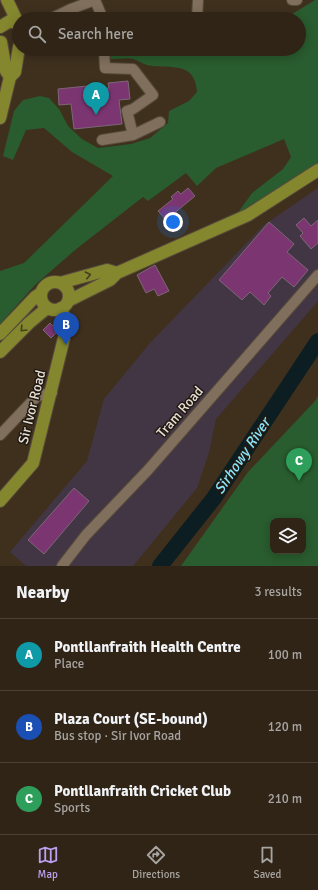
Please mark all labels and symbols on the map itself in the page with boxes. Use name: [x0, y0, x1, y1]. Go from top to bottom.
pin: A: [83, 82, 109, 115]
your location: [163, 212, 183, 232]
one-way arrow: [85, 271, 91, 279]
pin: B: [53, 312, 79, 345]
one-way arrow: [20, 324, 27, 332]
street label: Sir Ivor Road: [15, 368, 49, 446]
street label: Tram Road: [153, 383, 207, 441]
water label: Sirhowy River: [210, 413, 275, 497]
pin: C: [286, 448, 312, 481]

